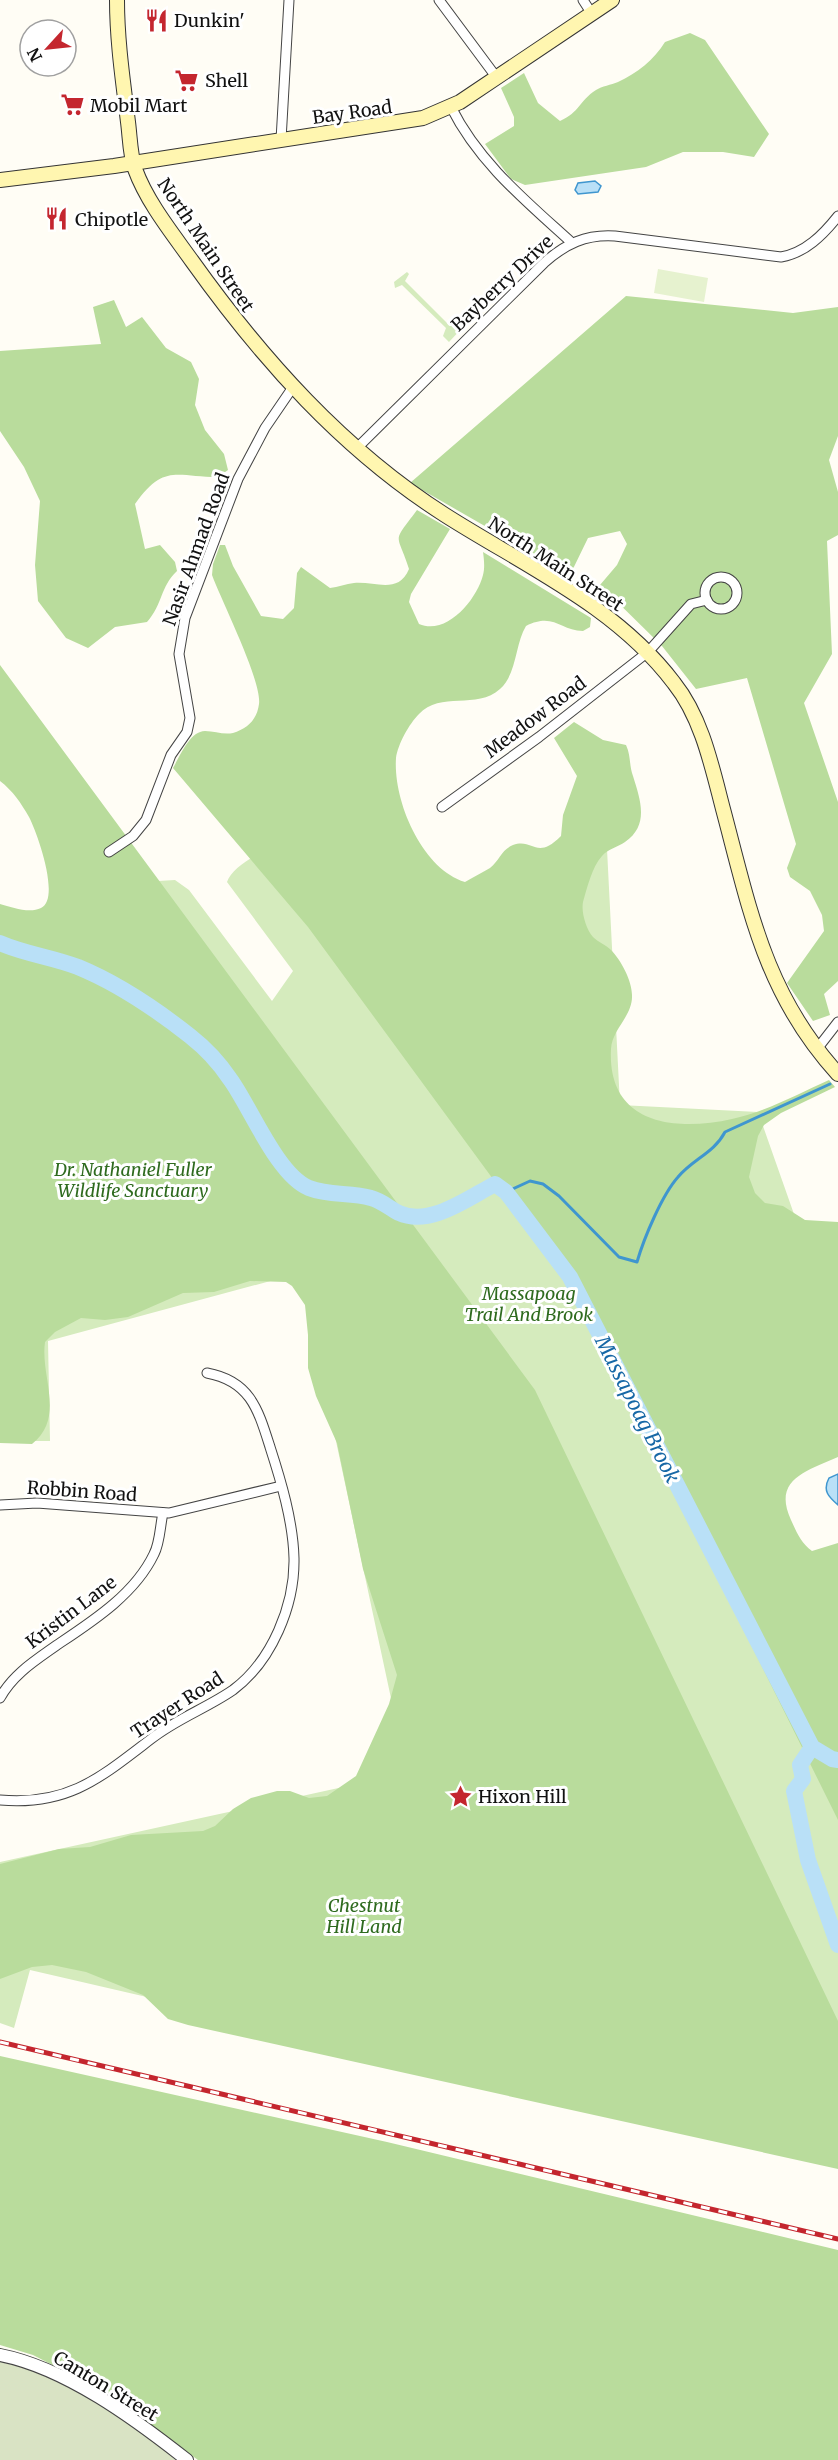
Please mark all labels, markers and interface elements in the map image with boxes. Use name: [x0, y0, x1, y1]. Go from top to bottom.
restaurant icon: Dunkin': [143, 7, 169, 33]
place label: Dunkin': [174, 9, 245, 32]
north arrow: [18, 18, 78, 78]
text: N: [23, 44, 46, 65]
supermarket icon: Shell: [174, 67, 200, 93]
place label: Shell: [205, 69, 248, 92]
supermarket icon: Mobil Mart: [59, 92, 85, 118]
place label: Mobil Mart: [90, 94, 187, 117]
street label: Bay Road: [311, 95, 394, 129]
street label: North Main Street: [153, 174, 259, 316]
restaurant icon: Chipotle: [44, 206, 70, 232]
place label: Chipotle: [75, 208, 148, 231]
street label: Bayberry Drive: [446, 230, 558, 336]
street label: Nasir Ahmad Road: [158, 469, 234, 629]
street label: North Main Street: [484, 512, 628, 616]
street label: Meadow Road: [480, 671, 590, 763]
park label: Dr. Nathaniel Fuller Wildlife Sanctuary: [53, 1158, 213, 1202]
park label: Massapoag Trail And Brook: [465, 1282, 593, 1326]
water label: Massapoag Brook: [590, 1330, 686, 1487]
street label: Robbin Road: [26, 1476, 138, 1506]
street label: Kristin Lane: [21, 1570, 121, 1654]
street label: Trayer Road: [127, 1667, 228, 1743]
place icon: Hixon Hill: [447, 1783, 473, 1809]
place label: Hixon Hill: [478, 1785, 567, 1808]
park label: Chestnut Hill Land: [325, 1894, 402, 1938]
street label: Canton Street: [50, 2346, 162, 2426]

